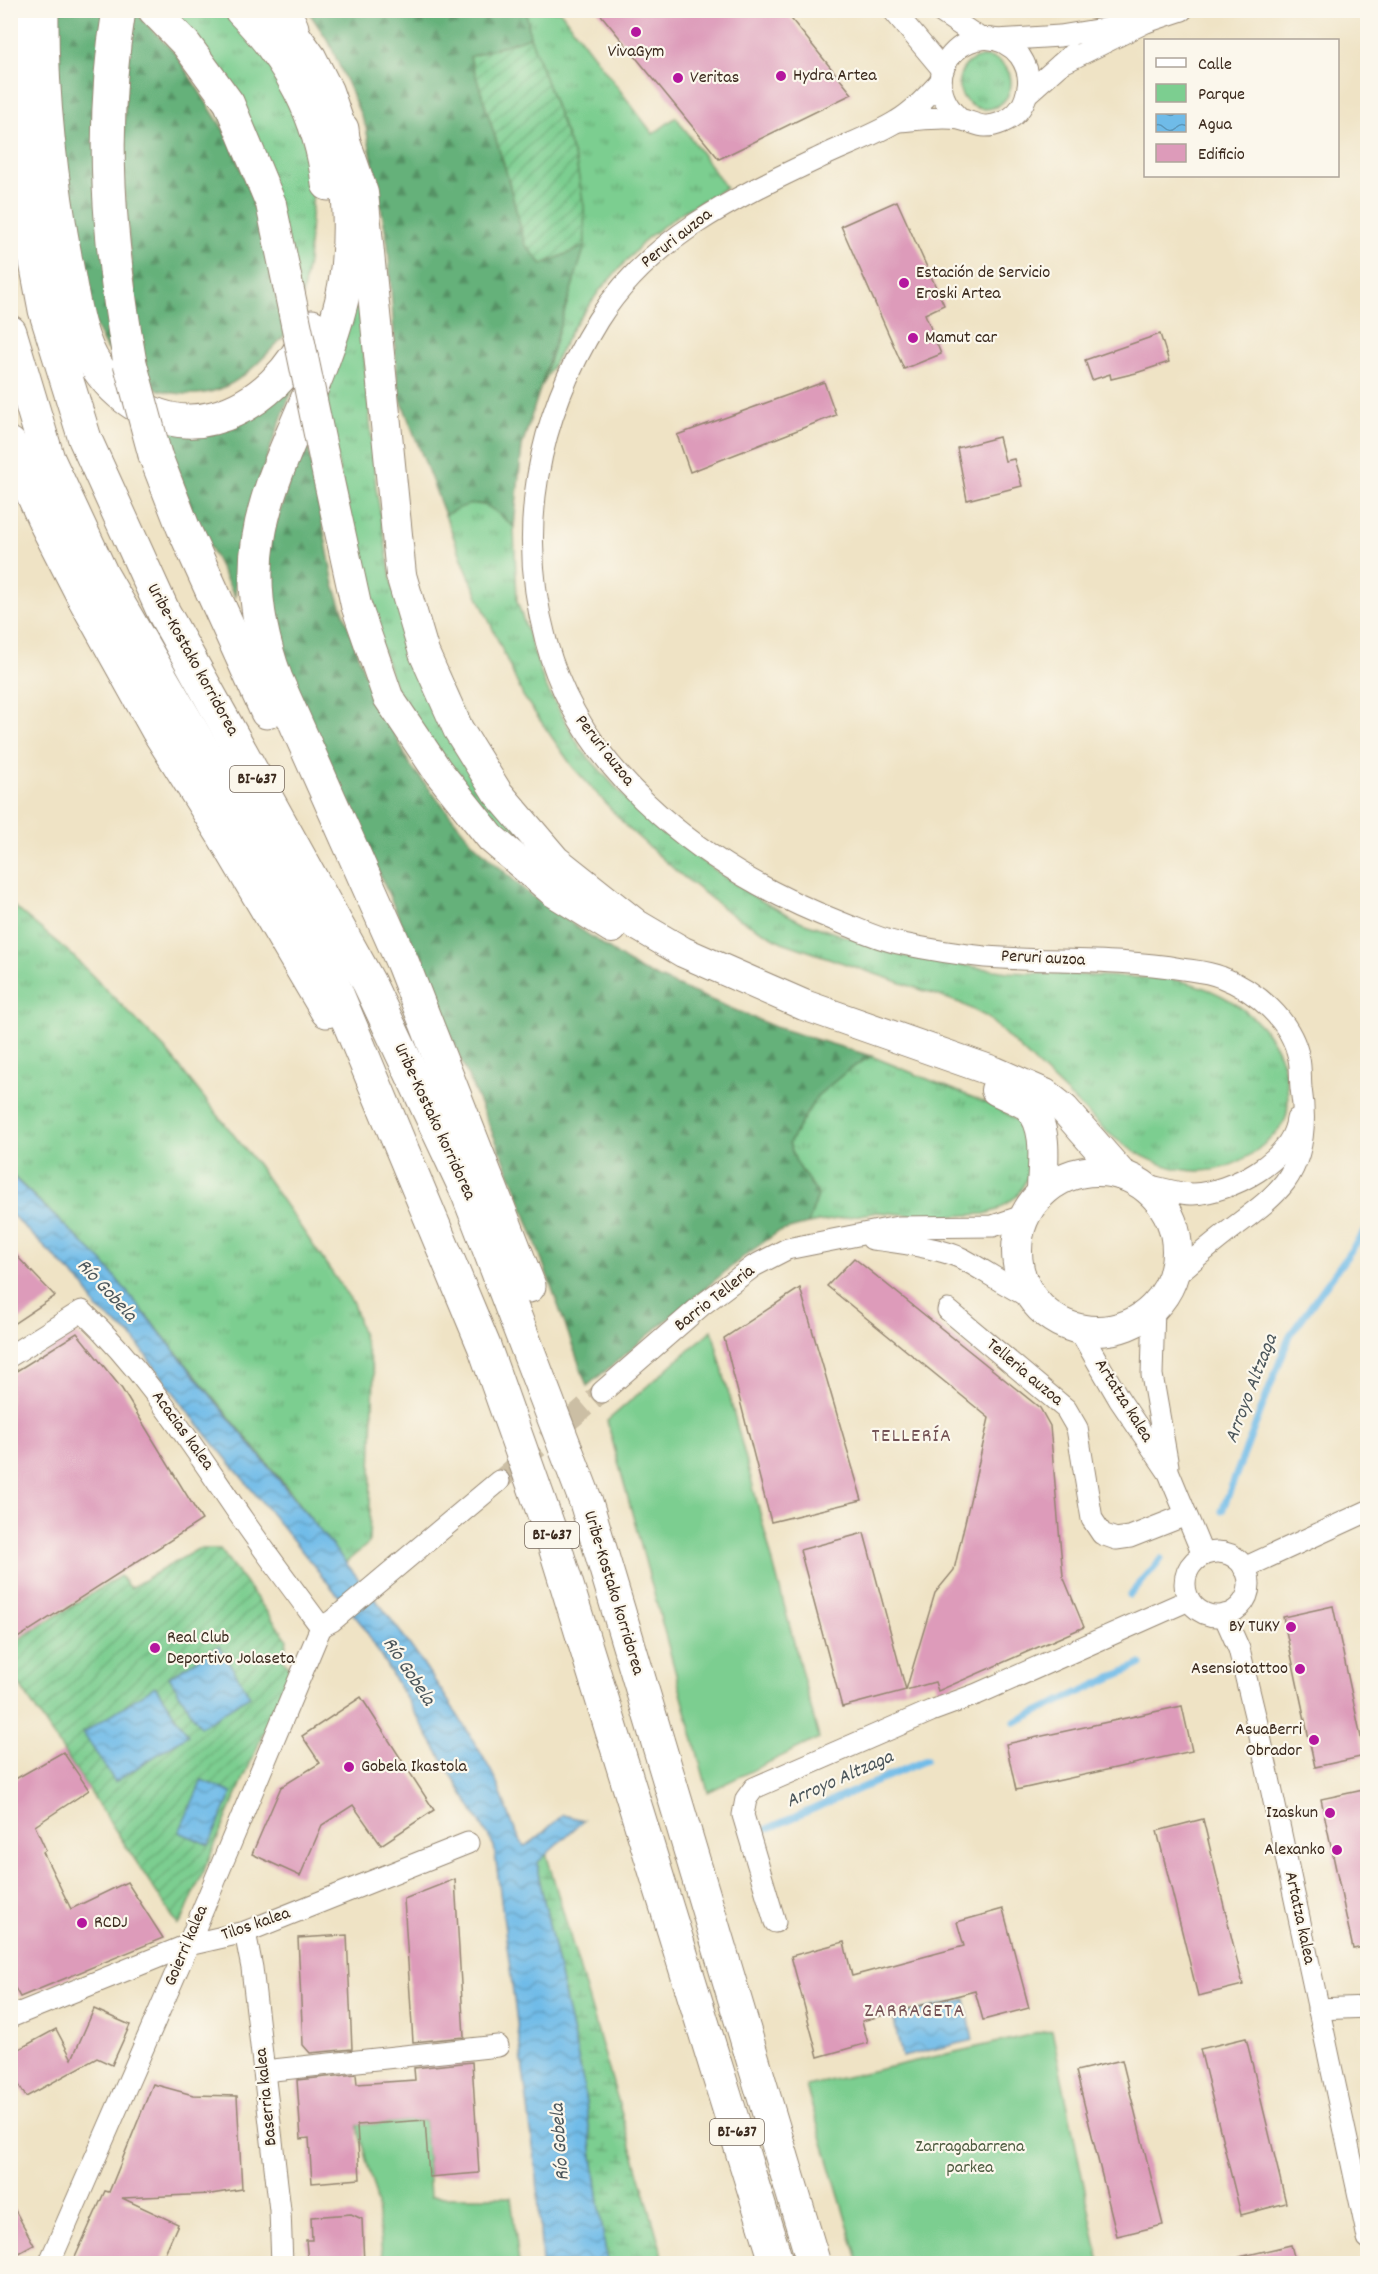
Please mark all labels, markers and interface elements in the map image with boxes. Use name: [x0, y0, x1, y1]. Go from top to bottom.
marker: VivaGym: [629, 25, 643, 39]
legend: [1144, 39, 1339, 177]
place label: VivaGym: [608, 40, 664, 65]
text: Calle: [1198, 53, 1232, 78]
place label: Hydra Artea: [793, 64, 877, 89]
place label: Veritas: [690, 66, 739, 91]
marker: Hydra Artea: [774, 69, 788, 83]
marker: Veritas: [671, 71, 685, 85]
text: Parque: [1198, 83, 1245, 108]
text: Agua: [1198, 113, 1232, 138]
text: Edificio: [1198, 143, 1245, 168]
street label: Peruri auzoa: [636, 203, 718, 275]
place label: Estación de Servicio Eroski Artea: [916, 261, 1050, 307]
marker: Estación de Servicio Eroski Artea: [897, 276, 911, 290]
place label: Mamut car: [925, 326, 998, 351]
marker: Mamut car: [906, 331, 920, 345]
street label: Uribe-Kostako korridorea: [140, 579, 245, 741]
street label: Peruri auzoa: [568, 710, 640, 792]
road number: BI-637: [230, 766, 284, 792]
street label: Peruri auzoa: [1000, 944, 1086, 974]
street label: Uribe-Kostako korridorea: [387, 1039, 482, 1205]
water label: Río Gobela: [69, 1253, 144, 1330]
street label: Barrio Telleria: [670, 1259, 761, 1338]
water label: Arroyo Altzaga: [1218, 1329, 1286, 1447]
street label: Telleria auzoa: [980, 1333, 1068, 1413]
street label: Artatza kalea: [1087, 1354, 1159, 1448]
street label: Acacias kalea: [145, 1386, 220, 1476]
district label: TELLERÍA: [872, 1423, 952, 1451]
street label: Uribe-Kostako korridorea: [576, 1508, 650, 1679]
road number: BI-637: [525, 1522, 579, 1548]
place label: BY TUKY: [1229, 1615, 1280, 1640]
marker: BY TUKY: [1284, 1620, 1298, 1634]
place label: Real Club Deportivo Jolaseta: [167, 1626, 295, 1672]
water label: Río Gobela: [375, 1632, 442, 1713]
marker: Real Club Deportivo Jolaseta: [148, 1641, 162, 1655]
place label: Asensiotattoo: [1191, 1657, 1288, 1682]
marker: Asensiotattoo: [1293, 1662, 1307, 1676]
place label: AsuaBerri Obrador: [1235, 1718, 1302, 1764]
marker: AsuaBerri Obrador: [1307, 1733, 1321, 1747]
water label: Arroyo Altzaga: [782, 1743, 899, 1816]
place label: Gobela Ikastola: [361, 1755, 468, 1780]
marker: Gobela Ikastola: [342, 1760, 356, 1774]
place label: Izaskun: [1266, 1801, 1318, 1826]
marker: Izaskun: [1323, 1806, 1337, 1820]
place label: Alexanko: [1264, 1838, 1325, 1863]
marker: Alexanko: [1330, 1843, 1344, 1857]
street label: Artatza kalea: [1277, 1869, 1321, 1967]
street label: Goierri kalea: [159, 1901, 215, 1990]
street label: Tilos kalea: [218, 1901, 294, 1948]
place label: RCDJ: [94, 1911, 128, 1936]
marker: RCDJ: [75, 1916, 89, 1930]
district label: ZARRAGETA: [864, 1998, 966, 2026]
street label: Baserria kalea: [249, 2046, 285, 2147]
water label: Río Gobela: [544, 2101, 578, 2182]
road number: BI-637: [710, 2119, 764, 2145]
park label: Zarragabarrena parkea: [916, 2135, 1025, 2181]

